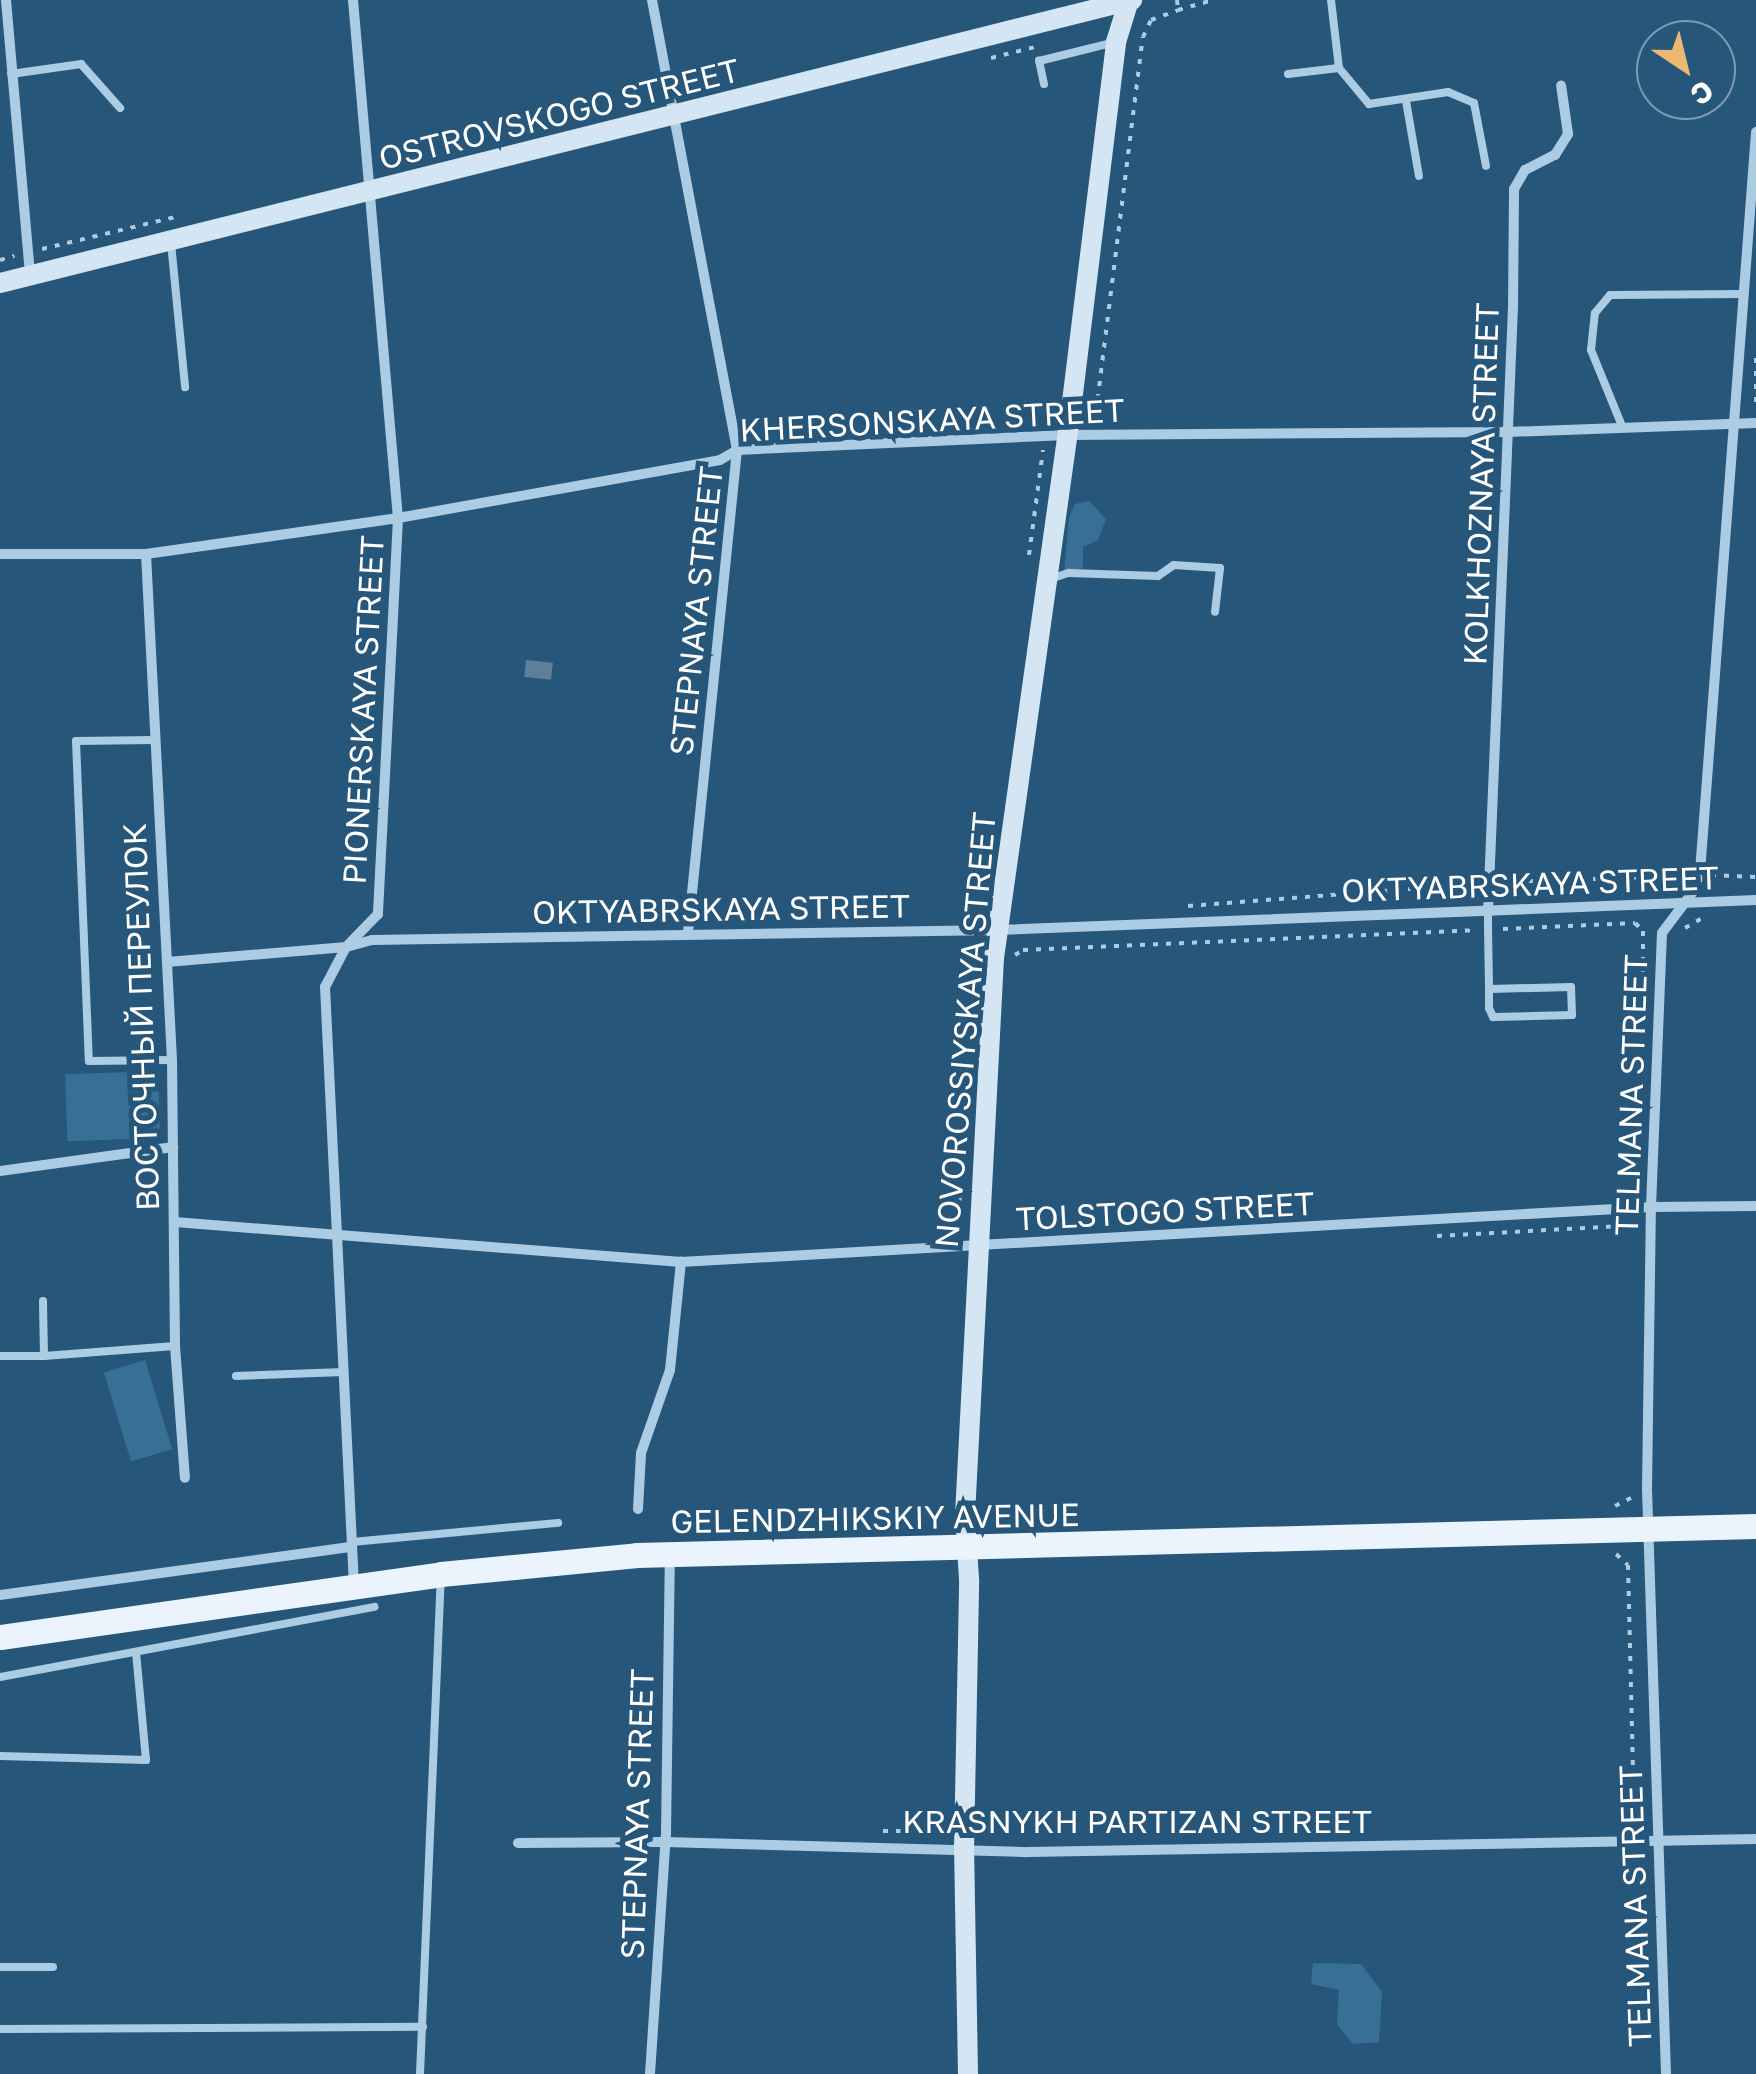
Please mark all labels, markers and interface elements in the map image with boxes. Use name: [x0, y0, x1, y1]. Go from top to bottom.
north arrow: [1636, 20, 1736, 120]
street label: OSTROVSKOGO STREET: [375, 51, 743, 177]
text: С: [1685, 74, 1720, 113]
street label: KOLKHOZNAYA STREET: [1455, 302, 1507, 666]
street label: KHERSONSKAYA STREET: [739, 391, 1125, 449]
street label: STEPNAYA STREET: [662, 464, 730, 758]
street label: PIONERSKAYA STREET: [335, 535, 391, 885]
street label: NOVOROSSIYSKAYA STREET: [927, 811, 1003, 1249]
street label: ВОСТОЧНЫЙ ПЕРЕУЛОК: [115, 822, 167, 1212]
street label: OKTYABRSKAYA STREET: [1341, 858, 1719, 910]
street label: OKTYABRSKAYA STREET: [532, 887, 910, 931]
street label: TELMANA STREET: [1607, 954, 1655, 1236]
street label: TOLSTOGO STREET: [1015, 1184, 1315, 1238]
street label: GELENDZHIKSKIY AVENUE: [670, 1495, 1080, 1541]
street label: STEPNAYA STREET: [613, 1668, 661, 1960]
street label: TELMANA STREET: [1611, 1765, 1659, 2047]
street label: KRASNYKH PARTIZAN STREET: [902, 1802, 1372, 1840]

